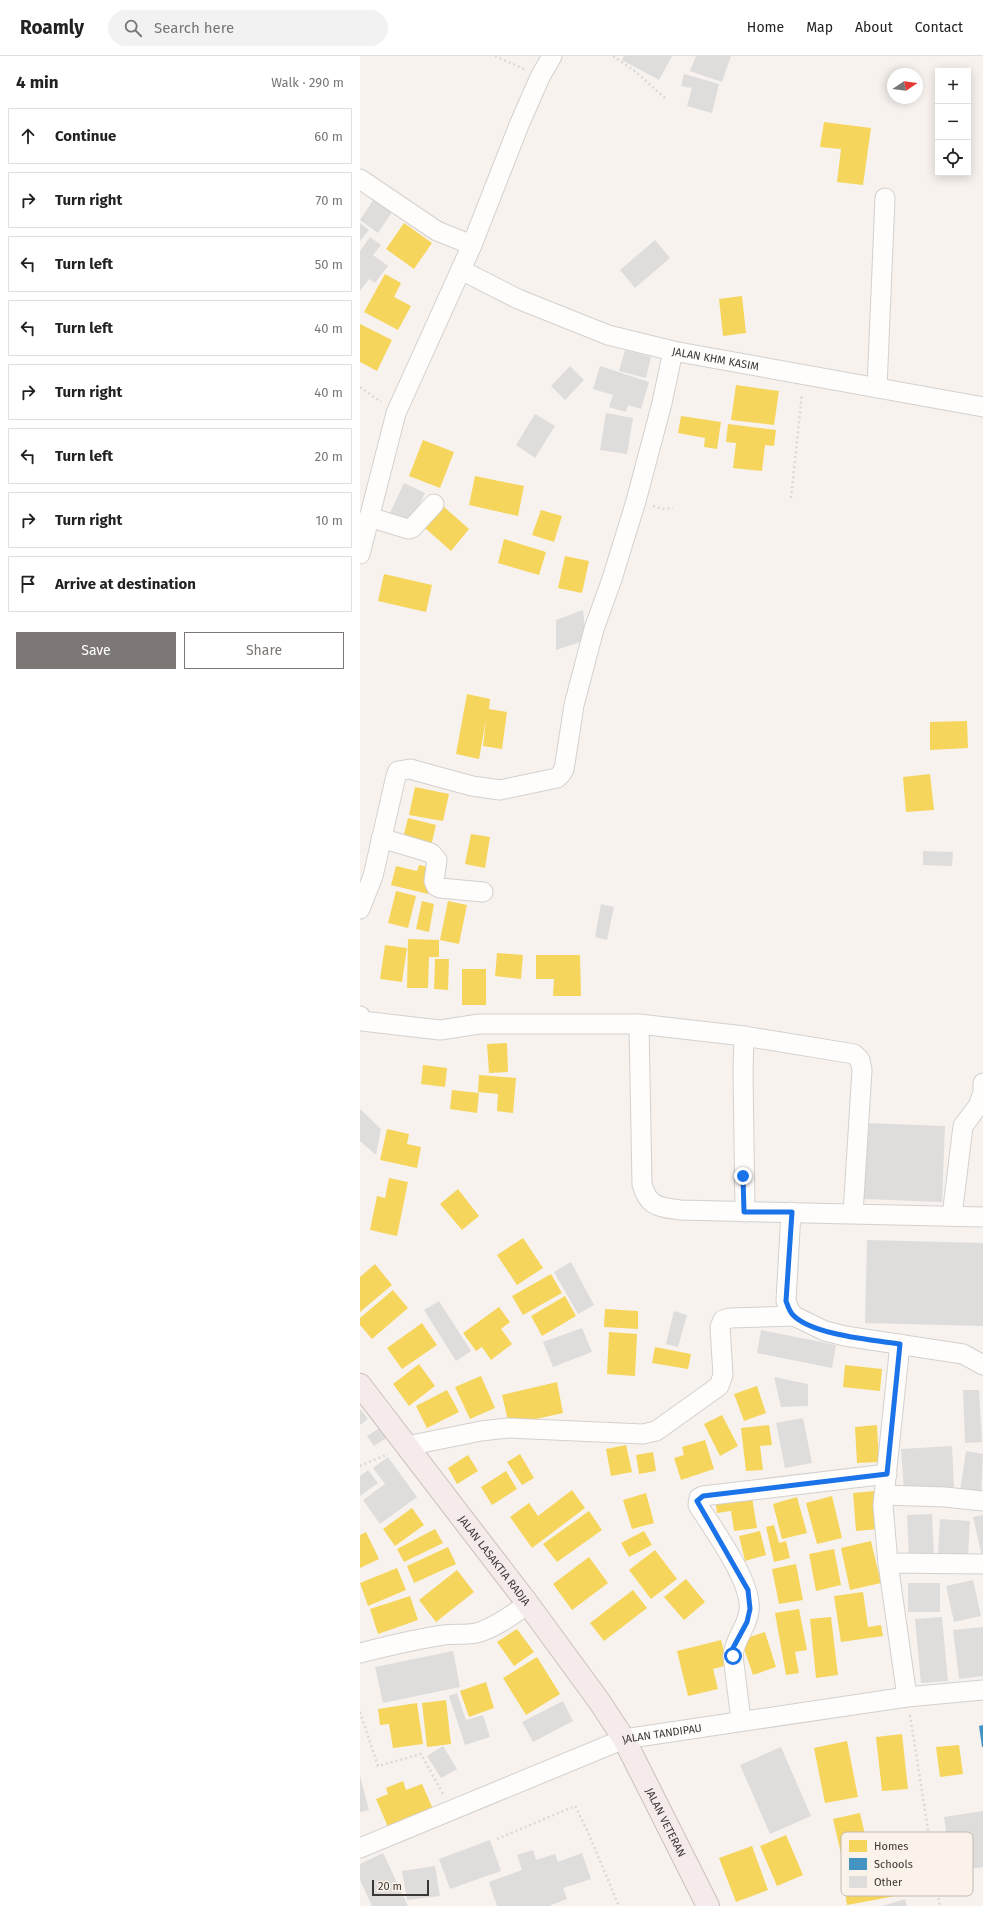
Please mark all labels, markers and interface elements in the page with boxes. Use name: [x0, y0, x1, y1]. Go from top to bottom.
search box: [108, 10, 388, 46]
text: Roamly: [20, 16, 84, 39]
icon: search: [122, 17, 144, 39]
text: Search here: [154, 19, 234, 37]
text: Home: [747, 19, 784, 36]
text: Map: [806, 19, 833, 36]
text: About: [855, 19, 893, 36]
text: Contact: [915, 19, 963, 36]
north arrow: [887, 68, 923, 104]
map controls: [935, 68, 971, 176]
button: +: [935, 68, 971, 104]
text: 4 min: [16, 72, 59, 93]
text: Walk · 290 m: [271, 75, 344, 90]
button: −: [935, 104, 971, 140]
icon: ahead: [17, 125, 39, 147]
text: Continue: [55, 127, 116, 145]
text: 60 m: [314, 129, 343, 144]
button: locate: [935, 140, 971, 176]
icon: right: [17, 189, 39, 211]
text: Turn right: [55, 191, 122, 209]
text: 70 m: [316, 193, 343, 208]
icon: left: [17, 253, 39, 275]
text: Turn left: [55, 255, 113, 273]
text: 50 m: [315, 257, 343, 272]
icon: left: [17, 317, 39, 339]
text: Turn left: [55, 319, 113, 337]
text: 40 m: [314, 321, 343, 336]
street label: JALAN KHM KASIM: [671, 344, 760, 373]
icon: right: [17, 381, 39, 403]
text: Turn right: [55, 383, 122, 401]
text: 40 m: [314, 385, 343, 400]
icon: left: [17, 445, 39, 467]
text: Turn left: [55, 447, 113, 465]
text: 20 m: [315, 449, 343, 464]
icon: right: [17, 509, 39, 531]
text: Turn right: [55, 511, 122, 529]
text: 10 m: [316, 513, 343, 528]
icon: arrive: [17, 573, 39, 595]
text: Arrive at destination: [55, 575, 196, 593]
button: Save: [16, 632, 176, 669]
button: Share: [184, 632, 344, 669]
route end: [734, 1167, 752, 1185]
street label: JALAN LASAKTIA RADJA: [456, 1513, 534, 1609]
route start: [724, 1647, 742, 1665]
street label: JALAN TANDIPAU: [620, 1721, 703, 1746]
street label: JALAN VETERAN: [643, 1785, 689, 1859]
legend: [841, 1832, 973, 1896]
text: Homes: [874, 1840, 908, 1853]
text: Schools: [874, 1858, 913, 1871]
text: Other: [874, 1876, 903, 1889]
scale bar: [372, 1878, 429, 1897]
text: 20 m: [378, 1880, 402, 1893]

